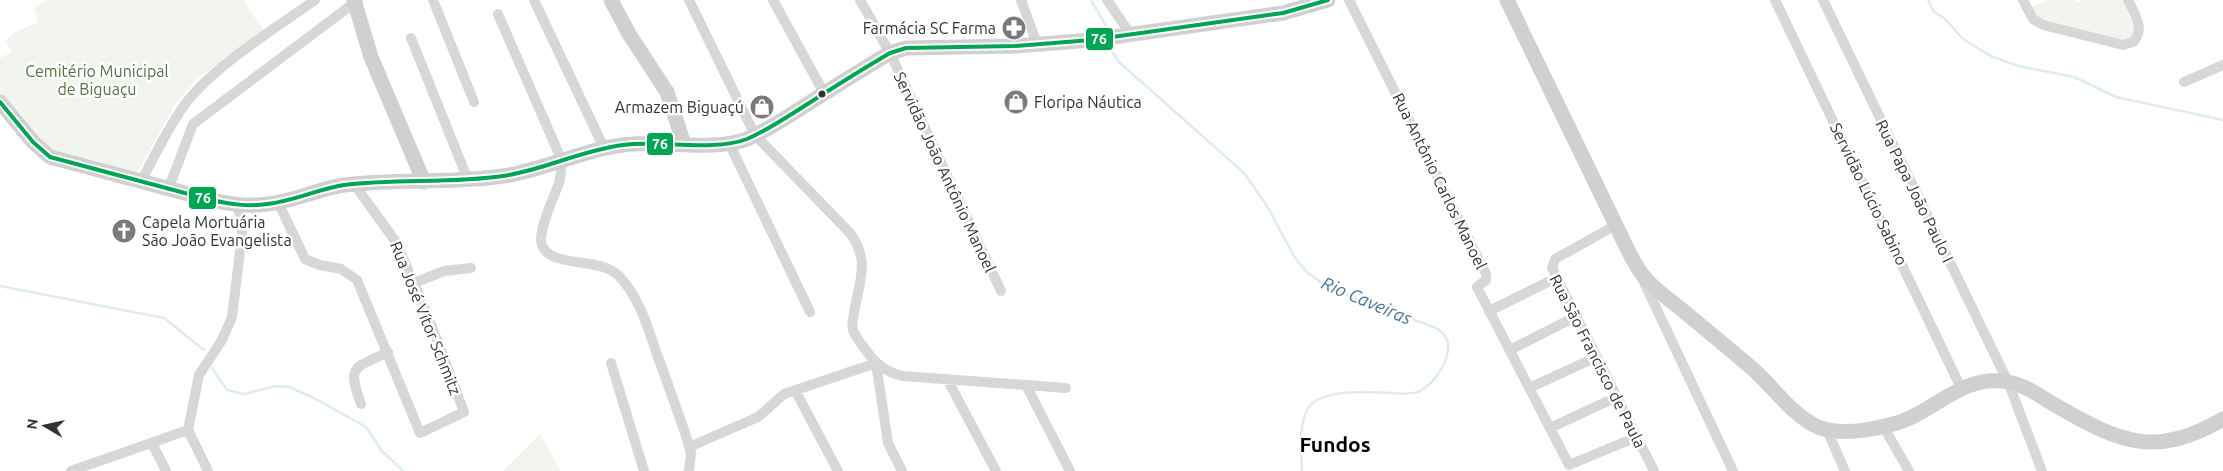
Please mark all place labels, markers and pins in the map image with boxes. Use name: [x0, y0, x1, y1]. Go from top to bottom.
pharmacy icon: Farmácia SC Farma: [1001, 15, 1027, 41]
place label: Farmácia SC Farma: [863, 19, 996, 37]
unlabelled marker: [817, 89, 827, 99]
shop icon: Floripa Náutica: [1003, 89, 1029, 115]
place label: Floripa Náutica: [1034, 93, 1142, 111]
shop icon: Armazem Biguaçú: [749, 94, 775, 120]
place label: Armazem Biguaçú: [615, 98, 744, 116]
place label: Capela Mortuária São João Evangelista: [142, 213, 292, 249]
church icon: Capela Mortuária São João Evangelista: [111, 218, 137, 244]

